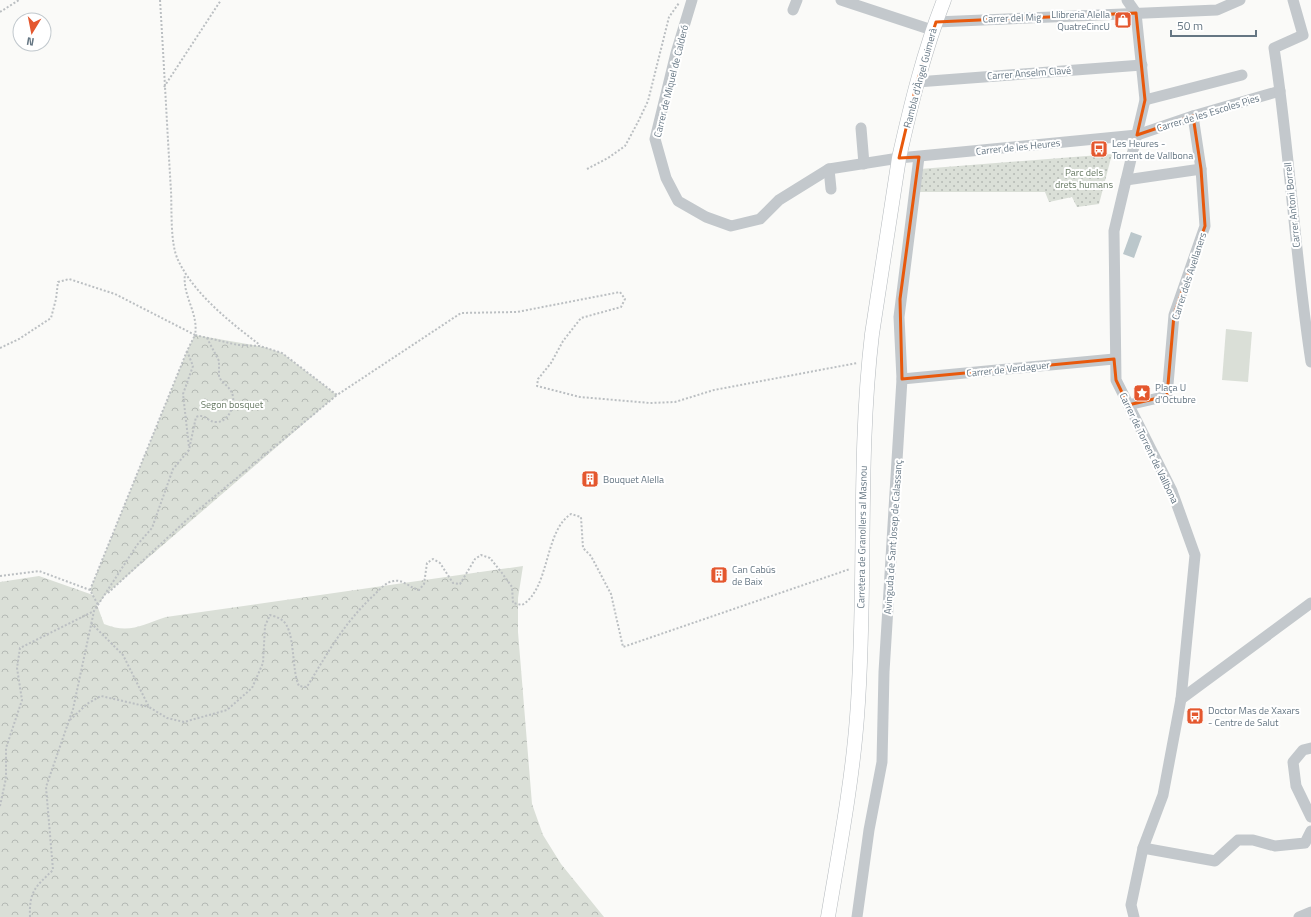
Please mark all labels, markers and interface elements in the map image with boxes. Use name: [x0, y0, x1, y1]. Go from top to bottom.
place label: Llibreria Alella QuatreCincU: [1051, 7, 1110, 34]
street label: Carrer del Mig: [982, 9, 1042, 27]
shop icon: Llibreria Alella QuatreCincU: [1113, 10, 1133, 30]
north arrow: [12, 12, 52, 52]
scale bar: [1171, 12, 1256, 38]
text: 50 m: [1177, 16, 1203, 35]
street label: Carrer de Miquel de Calderó: [650, 23, 692, 139]
street label: Rambla d'Àngel Guimerà: [899, 26, 941, 130]
text: N: [25, 33, 35, 50]
street label: Carrer Anselm Clavé: [986, 63, 1072, 83]
street label: Carrer de les Escoles Pies: [1155, 90, 1261, 136]
street label: Carrer de les Heures: [975, 135, 1061, 159]
place label: Les Heures - Torrent de Vallbona: [1112, 136, 1193, 163]
bus stop icon: Les Heures - Torrent de Vallbona: [1089, 139, 1109, 159]
street label: Carrer Antoni Borrell: [1280, 162, 1304, 248]
park label: Parc dels drets humans: [1055, 165, 1113, 192]
street label: Carrer dels Avellaners: [1168, 230, 1210, 322]
street label: Carrer de Verdaguer: [966, 357, 1051, 381]
place label: Plaça U d'Octubre: [1155, 380, 1196, 407]
place icon: Plaça U d'Octubre: [1132, 383, 1152, 403]
street label: Carrer de Torrent de Vallbona: [1116, 390, 1182, 506]
park label: Segon bosquet: [201, 397, 264, 412]
street label: Avinguda de Sant Josep de Calassanç: [880, 459, 906, 615]
street label: Carretera de Granollers al Masnou: [853, 465, 871, 609]
building icon: Bouquet Alella: [580, 469, 600, 489]
place label: Bouquet Alella: [603, 472, 664, 487]
place label: Can Cabús de Baix: [732, 562, 776, 589]
building icon: Can Cabús de Baix: [709, 565, 729, 585]
place label: Doctor Mas de Xaxars - Centre de Salut: [1208, 703, 1300, 730]
bus stop icon: Doctor Mas de Xaxars - Centre de Salut: [1185, 706, 1205, 726]

